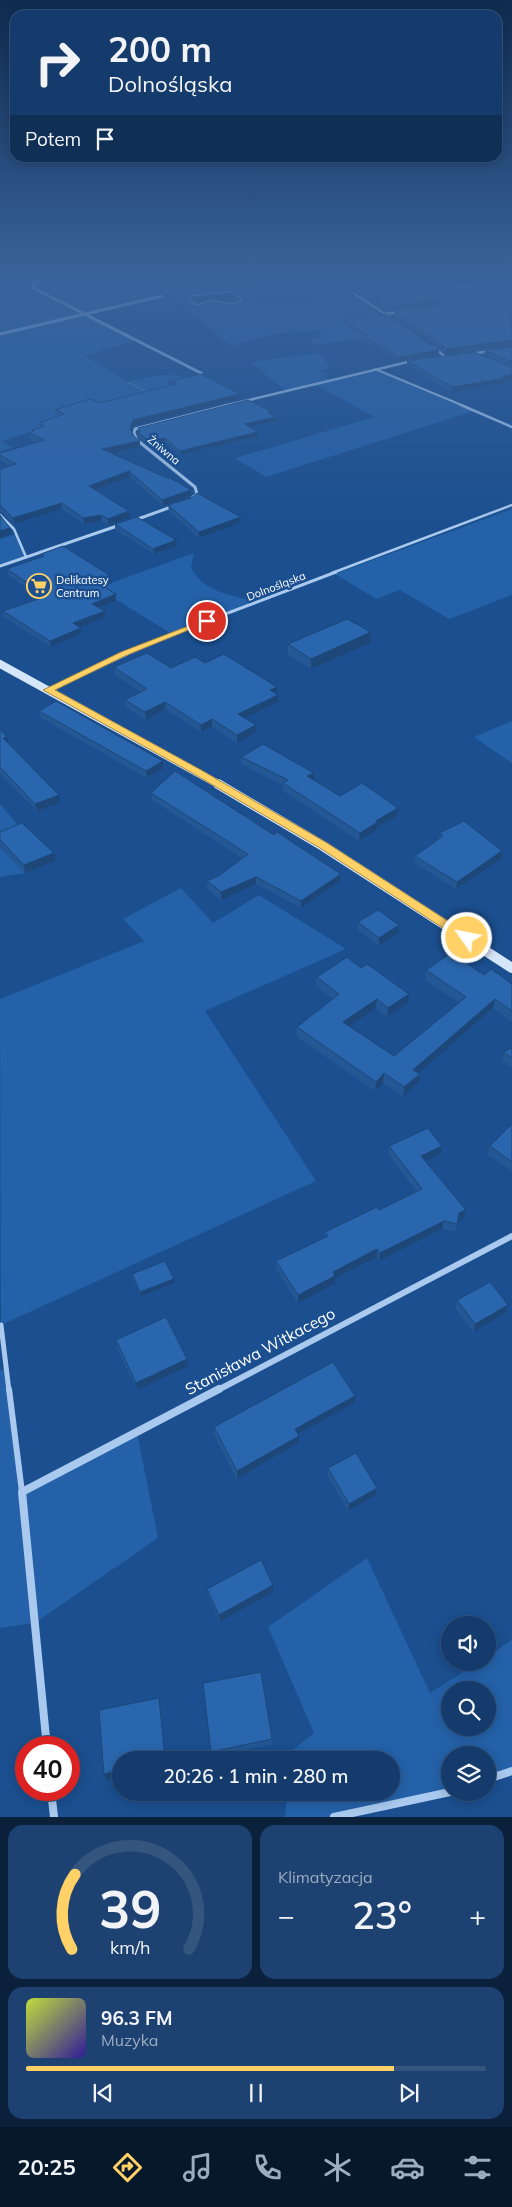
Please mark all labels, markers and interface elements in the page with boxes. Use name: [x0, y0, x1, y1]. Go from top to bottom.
text: 200 m: [108, 27, 212, 71]
icon: right: [25, 30, 90, 95]
text: Dolnośląska: [108, 70, 232, 98]
icon: arrive: [91, 125, 119, 153]
text: Potem: [25, 127, 81, 151]
street label: Żniwna: [145, 432, 183, 468]
street label: Dolnośląska: [244, 568, 308, 604]
supermarket icon: Delikatesy Centrum: [26, 573, 52, 599]
place label: Delikatesy Centrum: [56, 573, 109, 600]
pin: [186, 600, 228, 642]
icon: arrive: [193, 607, 221, 635]
position arrow: [440, 911, 492, 963]
street label: Stanisława Witkacego: [181, 1303, 339, 1399]
map controls: [441, 1616, 496, 1801]
button: sound: [441, 1616, 496, 1671]
button: search: [441, 1681, 496, 1736]
speed limit sign: 40: [15, 1736, 80, 1801]
button: layers: [441, 1746, 496, 1801]
text: 20:26 · 1 min · 280 m: [163, 1764, 349, 1788]
text: Klimatyzacja: [278, 1867, 373, 1887]
text: 39: [99, 1876, 161, 1941]
text: 23°: [352, 1891, 412, 1939]
text: −: [278, 1898, 295, 1933]
text: +: [469, 1898, 486, 1933]
text: km/h: [110, 1936, 150, 1958]
text: 96.3 FM: [101, 2006, 173, 2030]
text: Muzyka: [101, 2030, 158, 2050]
icon: previous: [89, 2079, 117, 2107]
icon: pause: [242, 2079, 270, 2107]
icon: next: [395, 2079, 423, 2107]
icon: directions: [110, 2150, 145, 2185]
icon: music: [180, 2150, 215, 2185]
icon: phone: [250, 2150, 285, 2185]
icon: climate: [320, 2150, 355, 2185]
icon: car: [390, 2150, 425, 2185]
icon: filters: [460, 2150, 495, 2185]
text: 20:25: [17, 2153, 76, 2181]

